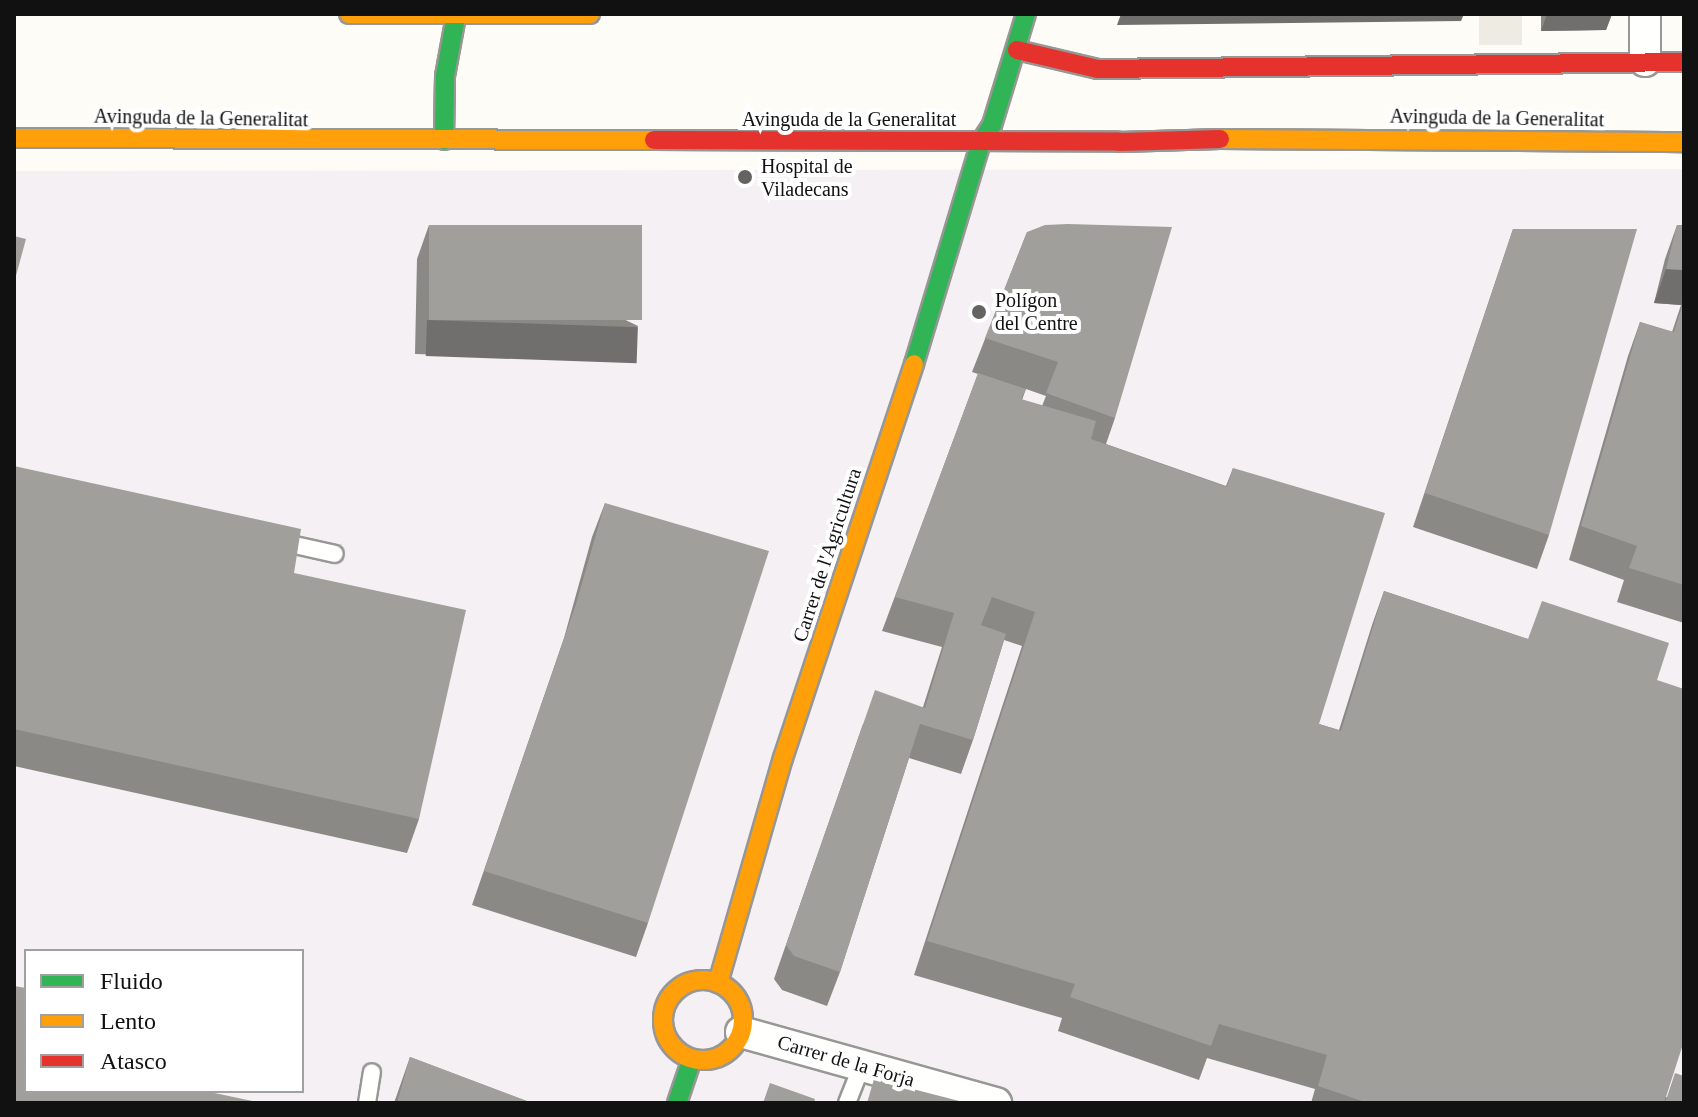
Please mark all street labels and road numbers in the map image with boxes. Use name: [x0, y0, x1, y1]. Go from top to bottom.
street label: Avinguda de la Generalitat: [94, 104, 308, 132]
street label: Avinguda de la Generalitat: [1390, 104, 1604, 132]
street label: Avinguda de la Generalitat: [742, 107, 956, 131]
street label: Carrer de l'Agricultura: [788, 465, 866, 645]
street label: Carrer de la Forja: [775, 1030, 917, 1092]

